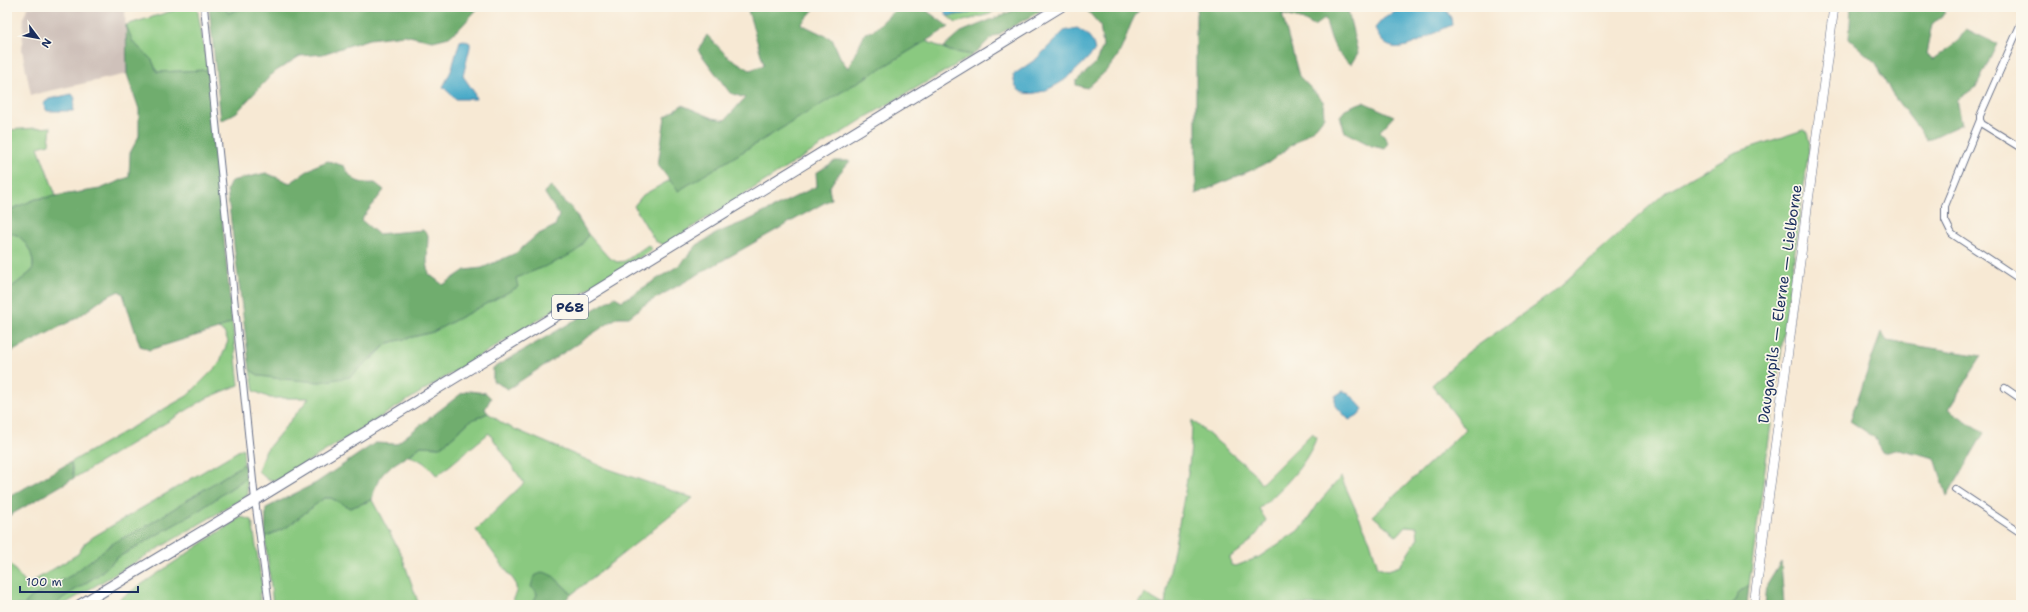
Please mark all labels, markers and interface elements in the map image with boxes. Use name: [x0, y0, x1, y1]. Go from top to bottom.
north arrow: [18, 18, 58, 58]
text: N: [37, 35, 55, 51]
street label: Daugavpils — Elerne — Lielborne: [1753, 183, 1807, 425]
road number: P68: [552, 295, 588, 319]
scale bar: [20, 568, 138, 594]
text: 100 m: [26, 574, 62, 590]

